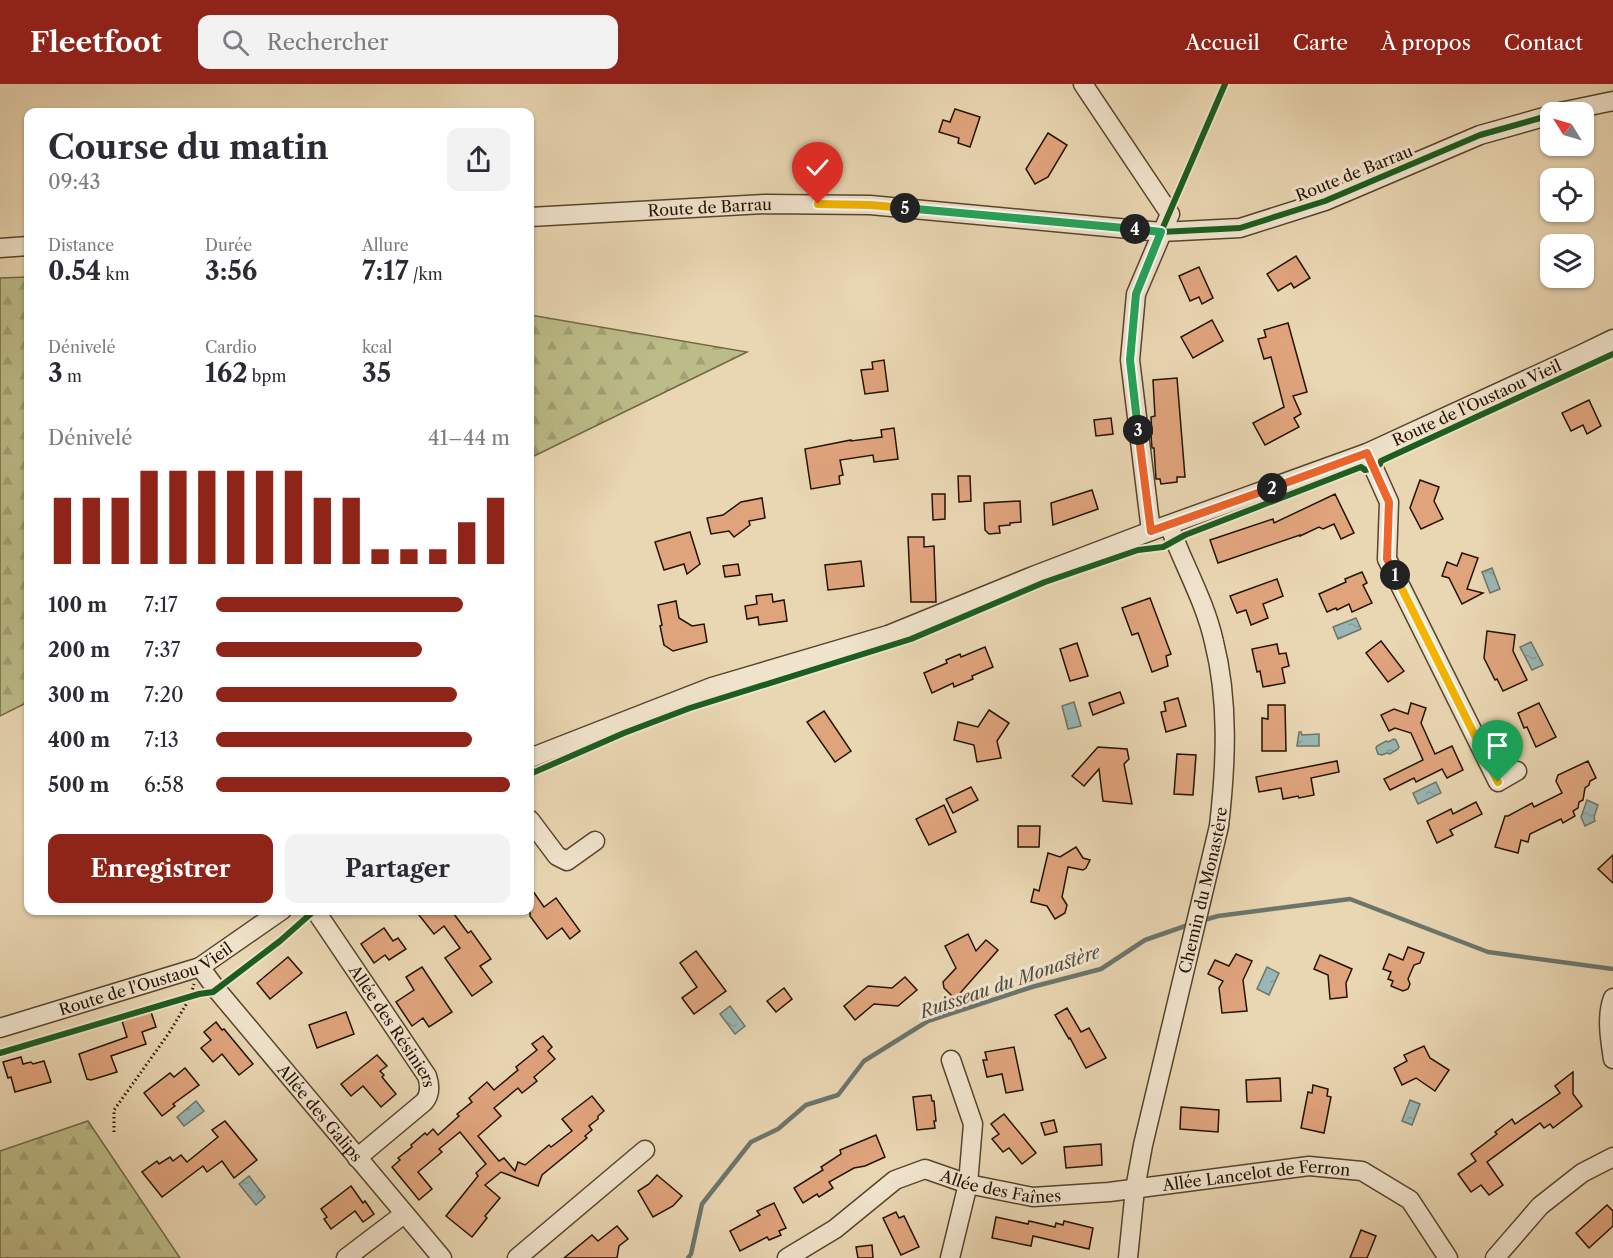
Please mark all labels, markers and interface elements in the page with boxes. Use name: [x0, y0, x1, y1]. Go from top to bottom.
search box: [198, 15, 618, 69]
text: Fleetfoot: [30, 25, 162, 59]
icon: search: [219, 26, 252, 59]
text: Rechercher: [267, 29, 389, 56]
text: Accueil: [1185, 30, 1260, 55]
text: Carte: [1293, 30, 1348, 55]
text: À propos: [1381, 30, 1471, 55]
text: Contact: [1504, 30, 1583, 55]
north arrow: [1540, 102, 1594, 156]
map controls: [1540, 102, 1594, 288]
text: Course du matin: [48, 127, 329, 168]
button: share: [447, 128, 510, 191]
street label: Route de Barrau: [1293, 140, 1416, 206]
pin: [792, 142, 843, 204]
icon: check: [801, 151, 834, 184]
button: locate: [1540, 168, 1594, 222]
text: 09:43: [48, 170, 101, 194]
pin: 5: [890, 193, 920, 223]
street label: Route de Barrau: [647, 194, 772, 220]
text: 5: [901, 198, 909, 218]
pin: 4: [1120, 214, 1150, 244]
text: 4: [1130, 219, 1140, 239]
button: layers: [1540, 234, 1594, 288]
text: Distance: [48, 235, 114, 255]
text: Durée: [205, 235, 252, 255]
text: Allure: [362, 235, 409, 255]
text: 0.54: [48, 255, 101, 287]
text: 3:56: [205, 255, 257, 287]
text: 7:17: [362, 255, 409, 287]
text: km: [101, 264, 130, 284]
text: /km: [409, 264, 443, 284]
text: Dénivelé: [48, 337, 116, 357]
text: Cardio: [205, 337, 257, 357]
text: kcal: [362, 337, 392, 357]
street label: Route de l'Oustaou Vieil: [1389, 355, 1565, 450]
text: 3: [48, 357, 63, 389]
text: 162: [205, 357, 248, 389]
text: 35: [362, 357, 391, 389]
text: m: [63, 366, 82, 386]
text: bpm: [248, 366, 286, 386]
pin: 3: [1123, 415, 1153, 445]
text: 3: [1133, 420, 1143, 440]
text: Dénivelé: [48, 426, 132, 450]
text: 41–44 m: [428, 426, 510, 450]
pin: 2: [1257, 473, 1287, 503]
text: 2: [1267, 478, 1277, 498]
pin: 1: [1380, 560, 1410, 590]
text: 1: [1391, 565, 1399, 585]
text: 100 m: [48, 593, 107, 617]
text: 7:17: [144, 593, 178, 617]
text: 200 m: [48, 638, 110, 662]
text: 7:37: [144, 638, 180, 662]
text: 300 m: [48, 683, 110, 707]
text: 7:20: [144, 683, 184, 707]
pin: [1472, 720, 1523, 782]
text: 400 m: [48, 728, 110, 752]
text: 7:13: [144, 728, 179, 752]
icon: arrive: [1481, 729, 1514, 762]
text: 500 m: [48, 773, 109, 797]
text: 6:58: [144, 773, 184, 797]
street label: Chemin du Monastère: [1174, 806, 1231, 975]
button: Enregistrer: [48, 834, 273, 903]
button: Partager: [285, 834, 510, 903]
street label: Route de l'Oustaou Vieil: [56, 938, 236, 1019]
water label: Ruisseau du Monastère: [915, 940, 1104, 1024]
street label: Allée des Résiniers: [344, 960, 439, 1089]
street label: Allée des Galips: [273, 1059, 367, 1166]
street label: Allée Lancelot de Ferron: [1160, 1156, 1351, 1195]
street label: Allée des Faînes: [937, 1165, 1062, 1207]

